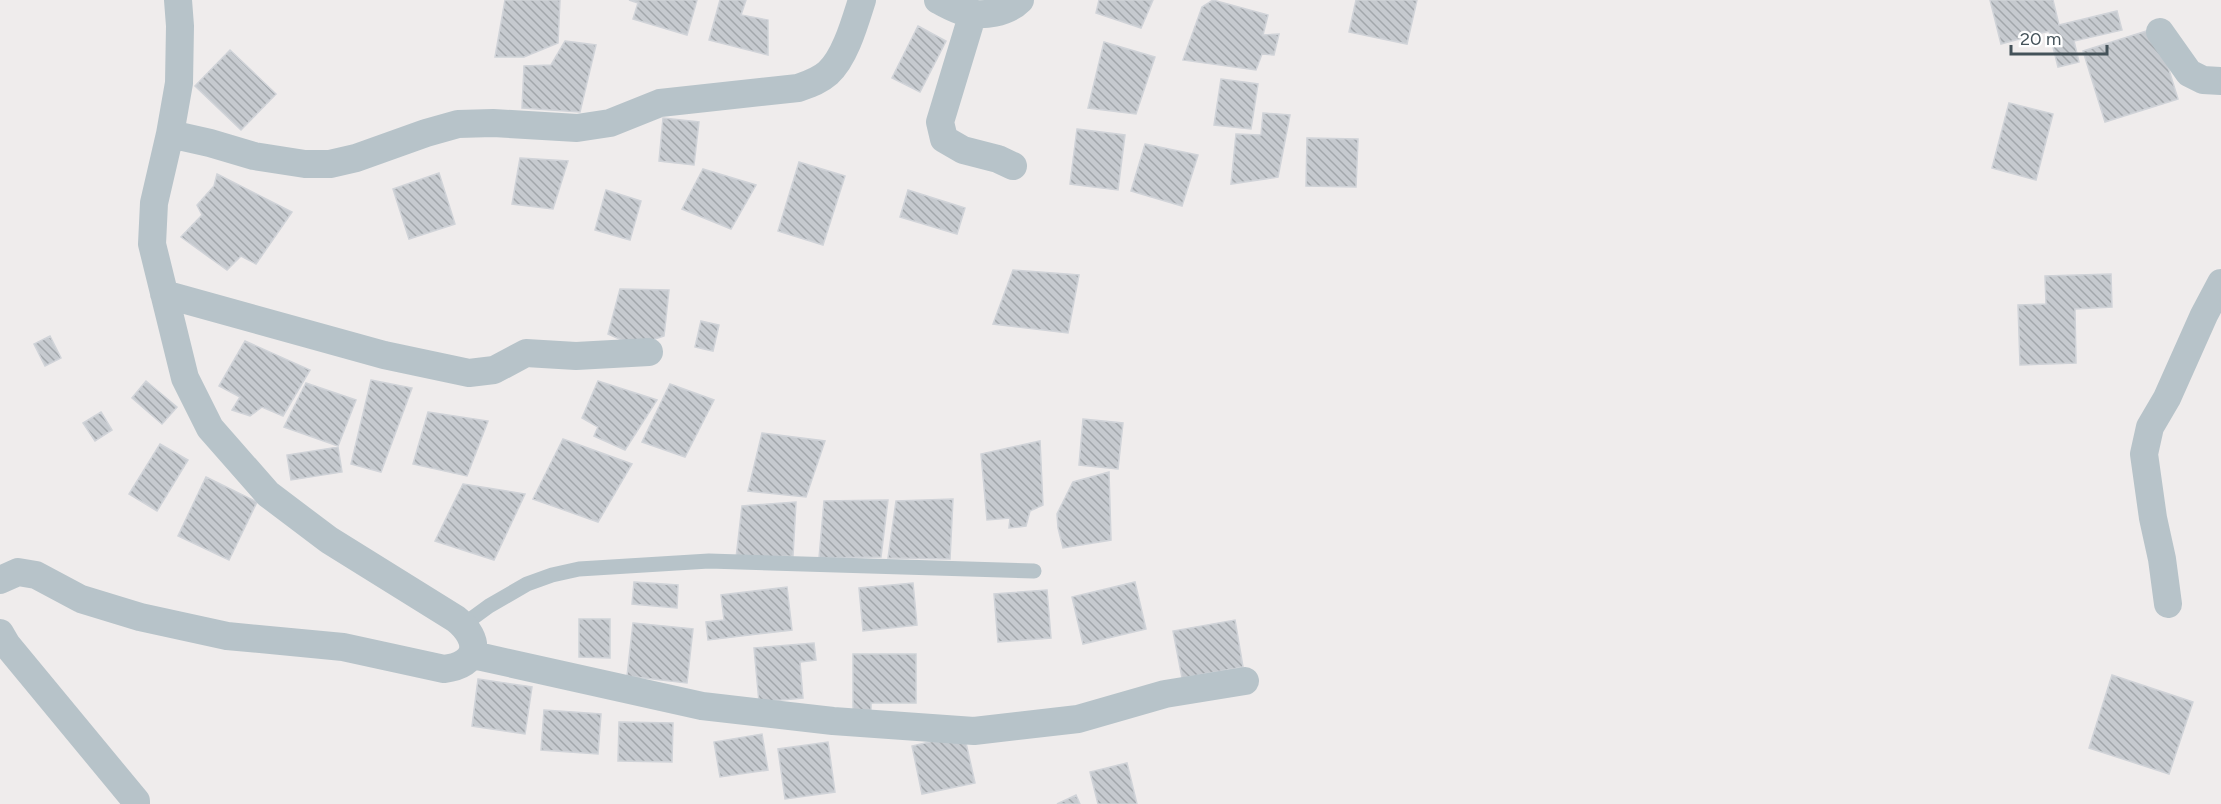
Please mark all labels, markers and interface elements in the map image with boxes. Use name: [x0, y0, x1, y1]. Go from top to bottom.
scale bar: [2011, 18, 2107, 56]
text: 20 m: [2020, 28, 2061, 50]

